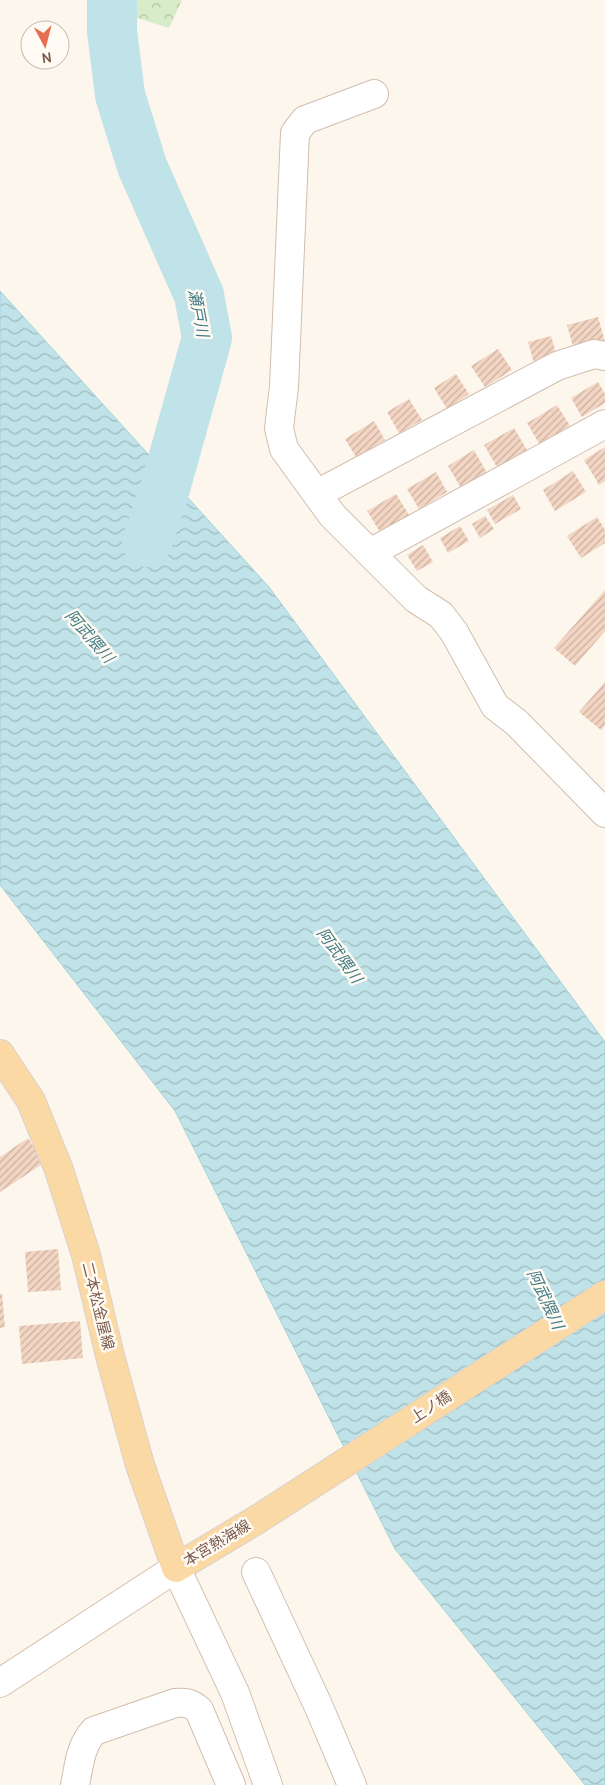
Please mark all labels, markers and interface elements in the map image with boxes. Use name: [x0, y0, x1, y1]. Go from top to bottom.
north arrow: [20, 20, 70, 70]
text: N: [41, 48, 53, 67]
water label: 瀬戸川: [185, 288, 213, 340]
water label: 阿武隈川: [61, 606, 119, 668]
water label: 阿武隈川: [313, 924, 367, 988]
street label: 二本松金屋線: [78, 1260, 118, 1352]
water label: 阿武隈川: [523, 1266, 569, 1334]
street label: 上ノ橋: [407, 1387, 455, 1427]
street label: 本宮熱海線: [180, 1516, 254, 1570]

